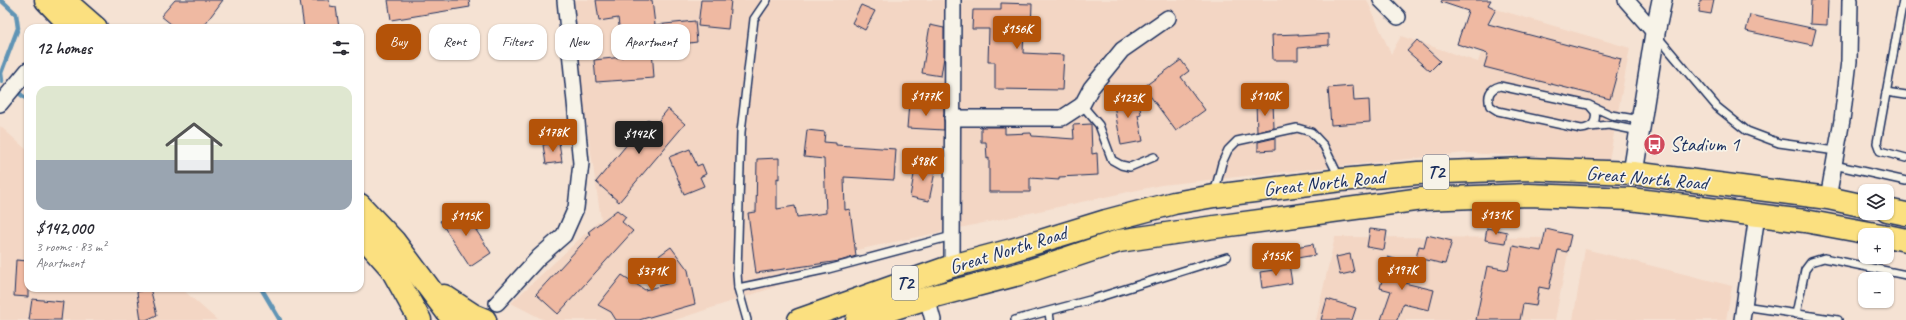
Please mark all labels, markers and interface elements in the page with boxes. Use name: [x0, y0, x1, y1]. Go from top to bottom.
pin: $156K: [989, 16, 1045, 50]
text: $156K: [1002, 21, 1032, 37]
chip: Buy: [376, 24, 421, 60]
chip: Rent: [429, 24, 480, 60]
chip: Filters: [488, 24, 547, 60]
chip: New: [555, 24, 603, 60]
chip: Apartment: [611, 24, 690, 60]
icon: filters: [330, 37, 352, 59]
text: 12 homes: [36, 38, 92, 59]
pin: $177K: [898, 83, 954, 117]
pin: $110K: [1237, 83, 1293, 117]
pin: $123K: [1100, 85, 1156, 119]
text: $177K: [911, 88, 941, 104]
text: $110K: [1250, 88, 1280, 104]
text: $123K: [1113, 90, 1143, 106]
icon: home: [158, 112, 230, 184]
pin: $178K: [525, 119, 581, 153]
pin: $142K: [611, 121, 667, 155]
text: $178K: [538, 124, 568, 140]
text: $142K: [624, 126, 654, 142]
bus stop icon: Stadium 1: [1642, 131, 1668, 157]
place label: Stadium 1: [1670, 132, 1741, 157]
pin: $98K: [899, 148, 947, 182]
text: $98K: [911, 153, 935, 169]
road number: T2: [1423, 155, 1449, 189]
street label: Great North Road: [1585, 160, 1712, 196]
street label: Great North Road: [1262, 164, 1389, 202]
map controls: [1858, 184, 1894, 308]
button: layers: [1858, 184, 1894, 220]
pin: $131K: [1468, 202, 1524, 236]
pin: $115K: [438, 203, 494, 237]
text: $131K: [1481, 207, 1511, 223]
text: $115K: [451, 208, 481, 224]
text: $142,000: [36, 218, 93, 239]
street label: Great North Road: [946, 219, 1073, 280]
button: +: [1858, 228, 1894, 264]
text: 3 rooms · 83 m²: [36, 239, 106, 255]
pin: $155K: [1248, 243, 1304, 277]
text: $155K: [1261, 248, 1291, 264]
text: Apartment: [36, 255, 84, 271]
pin: $197K: [1374, 257, 1430, 291]
pin: $371K: [624, 258, 680, 292]
text: $197K: [1387, 262, 1417, 278]
text: $371K: [637, 263, 667, 279]
road number: T2: [892, 266, 918, 300]
button: −: [1858, 272, 1894, 308]

